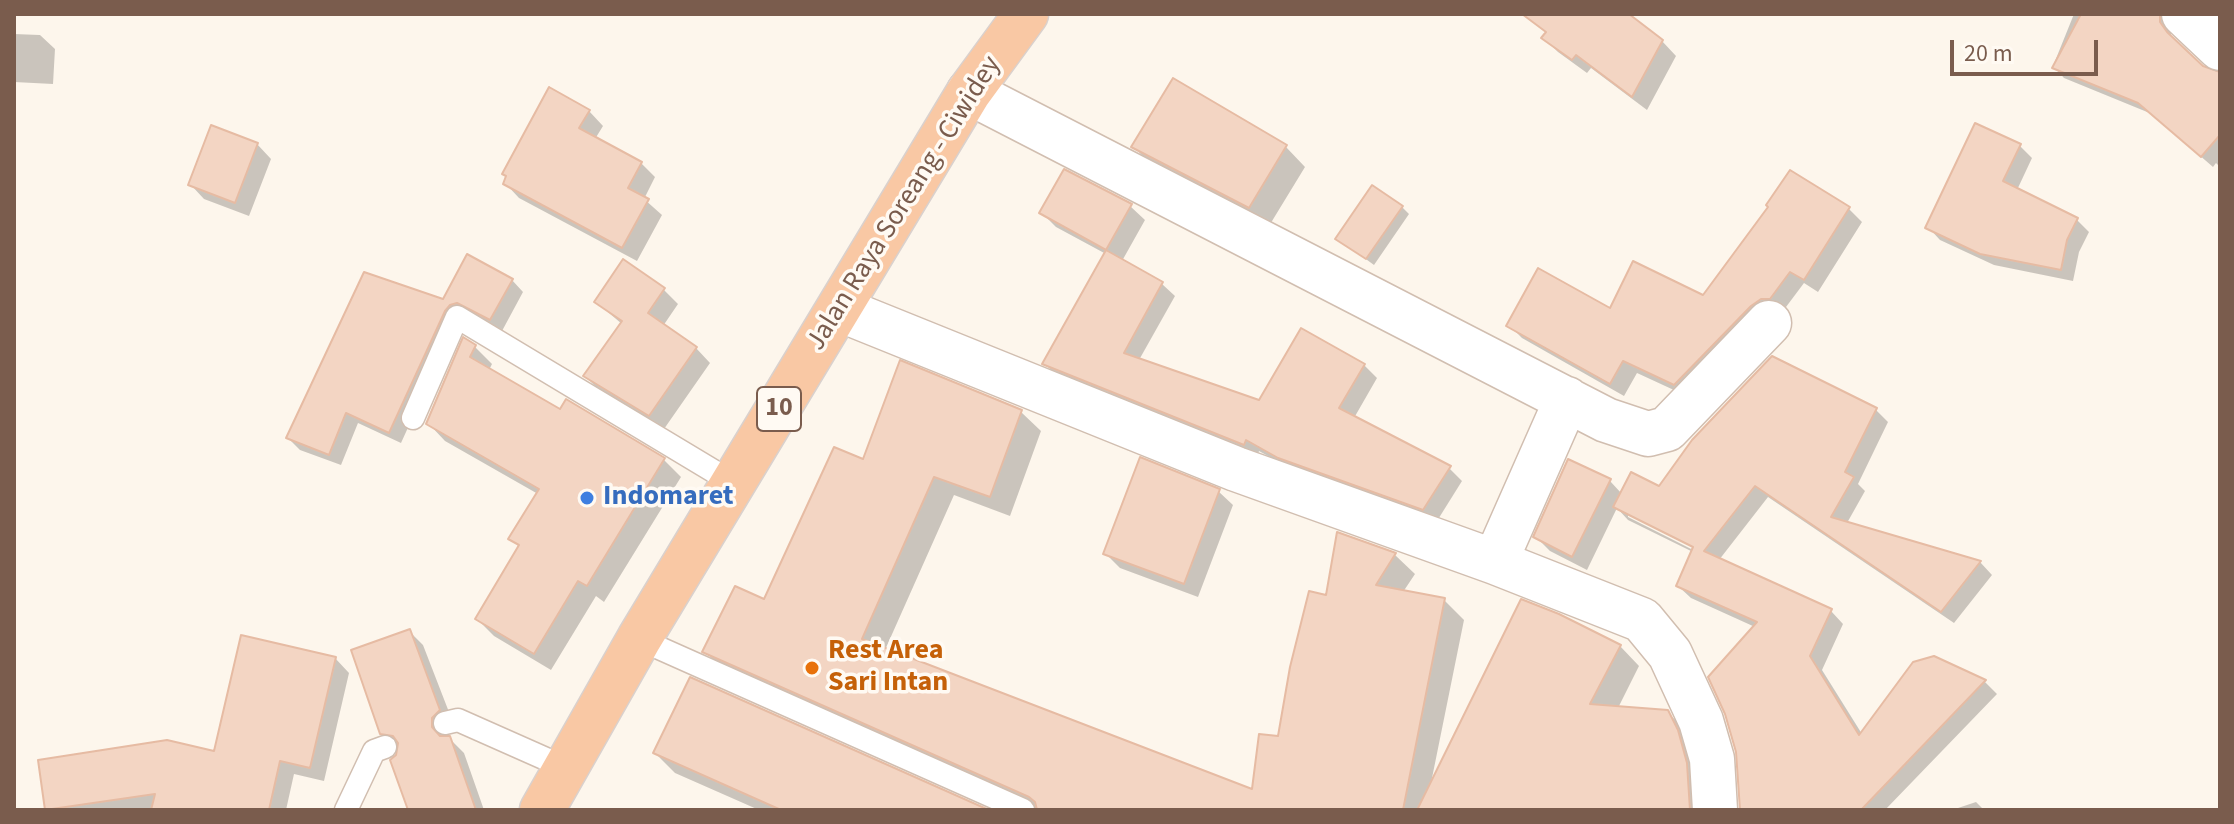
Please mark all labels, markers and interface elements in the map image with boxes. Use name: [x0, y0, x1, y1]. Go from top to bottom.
scale bar: [1954, 24, 2102, 74]
text: 20 m: [1964, 36, 2013, 71]
street label: Jalan Raya Soreang - Ciwidey: [800, 51, 1010, 357]
road number: 10: [757, 387, 801, 431]
place label: Indomaret: [603, 481, 734, 515]
marker: Indomaret: [578, 489, 596, 507]
place label: Rest Area Sari Intan: [828, 635, 948, 701]
marker: Rest Area Sari Intan: [803, 659, 821, 677]

